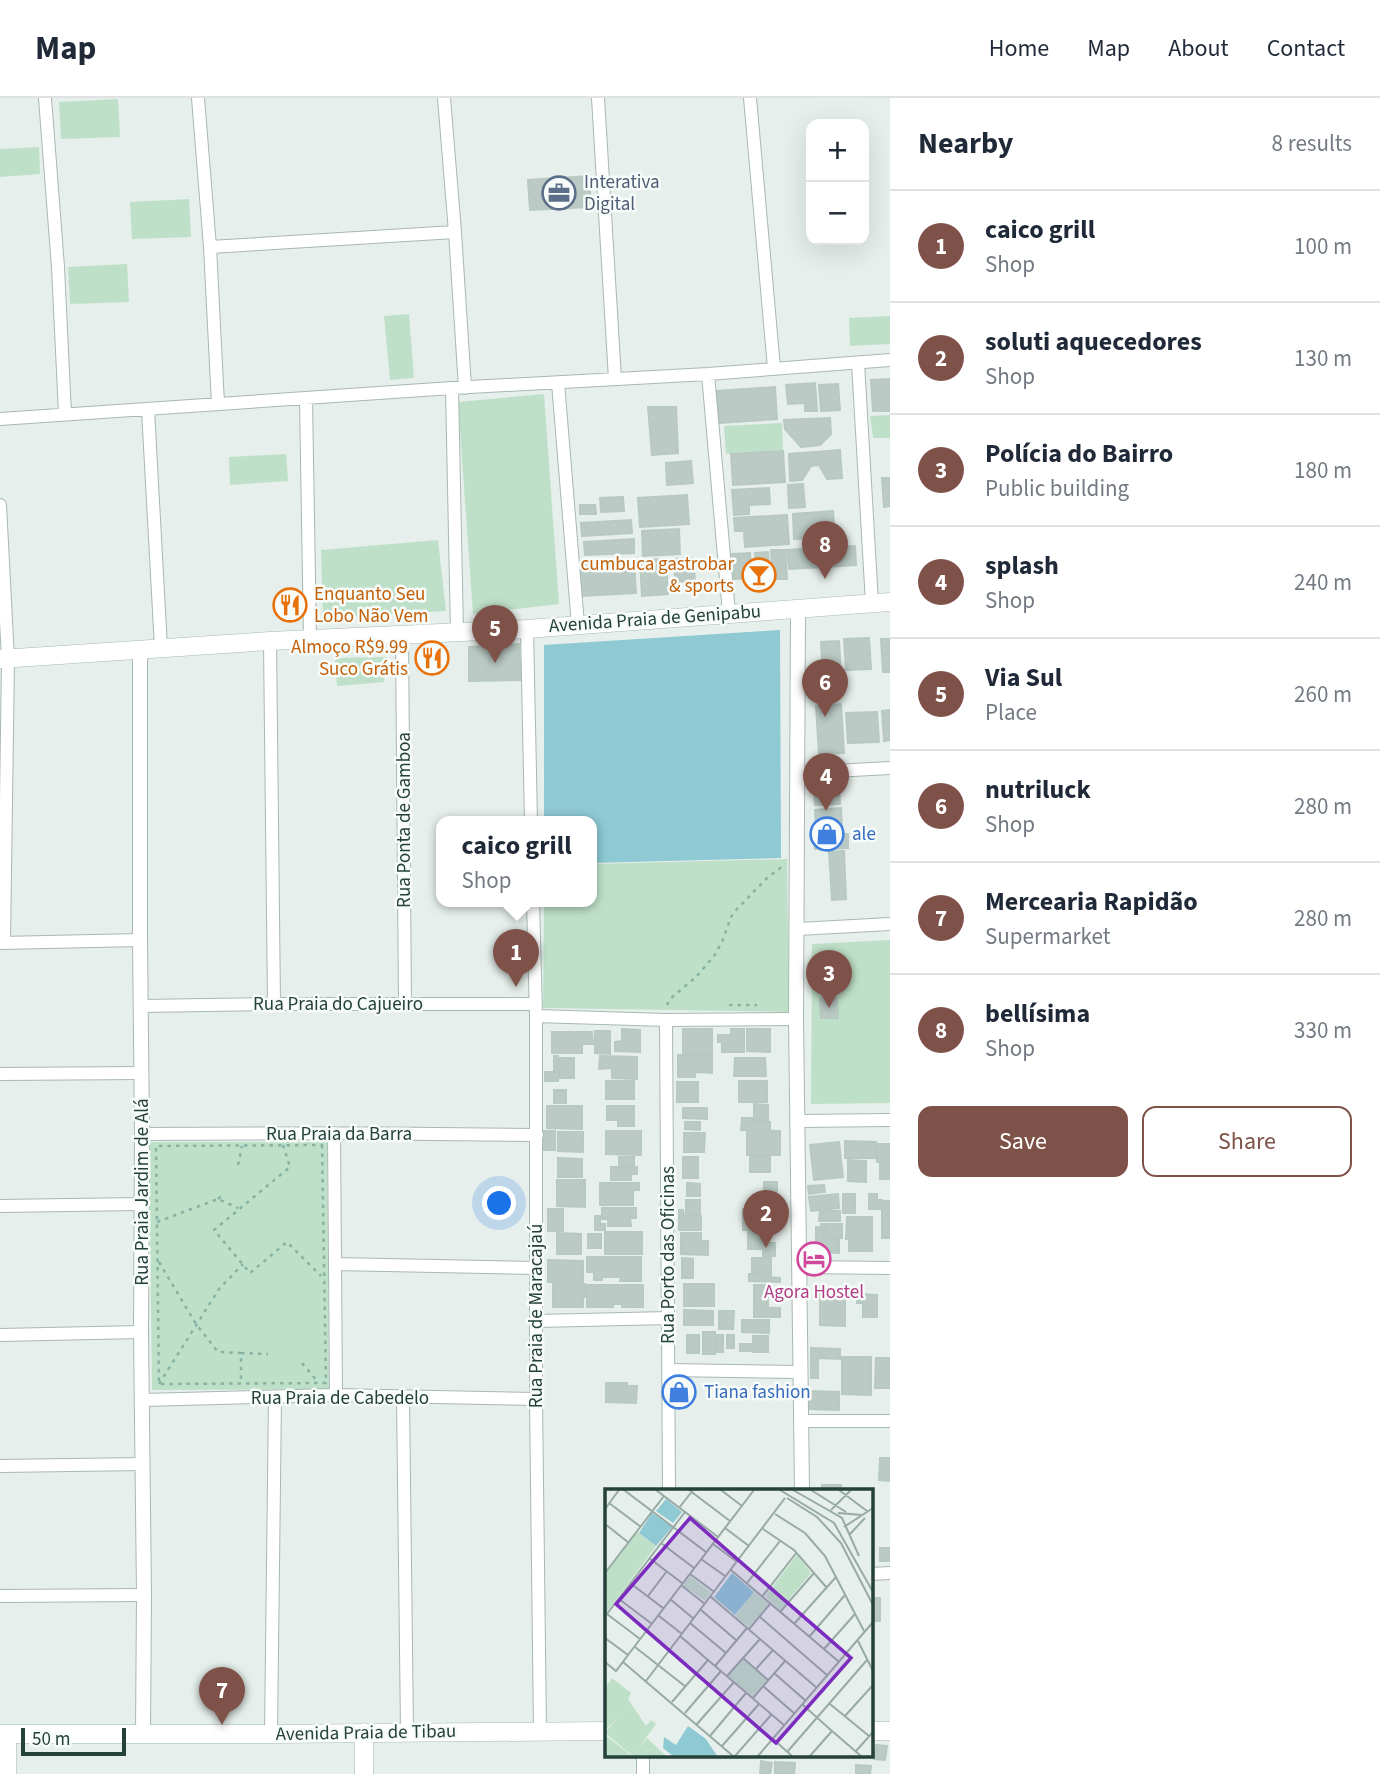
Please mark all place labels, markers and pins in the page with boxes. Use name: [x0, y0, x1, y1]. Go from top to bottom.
place label: Interativa Digital: [584, 169, 660, 218]
office icon: Interativa Digital: [540, 174, 578, 212]
pin: 8: [802, 521, 848, 579]
place label: cumbuca gastrobar & sports: [581, 551, 734, 600]
bar icon: cumbuca gastrobar & sports: [740, 556, 778, 594]
place label: Enquanto Seu Lobo Não Vem: [314, 581, 429, 630]
restaurant icon: Enquanto Seu Lobo Não Vem: [271, 586, 309, 624]
pin: 5: [472, 605, 518, 663]
place label: Almoço R$9.99 Suco Grátis: [291, 634, 408, 683]
restaurant icon: Almoço R$9.99 Suco Grátis: [413, 639, 451, 677]
pin: 6: [802, 659, 848, 717]
pin: 4: [803, 753, 849, 811]
shop icon: ale: [808, 815, 846, 853]
place label: ale: [852, 821, 876, 848]
pin: 1: [493, 929, 539, 987]
pin: 3: [806, 950, 852, 1008]
pin: 2: [743, 1190, 789, 1248]
hotel icon: Agora Hostel: [795, 1240, 833, 1278]
place label: Agora Hostel: [764, 1279, 864, 1306]
shop icon: Tiana fashion: [660, 1373, 698, 1411]
place label: Tiana fashion: [704, 1379, 811, 1406]
pin: 7: [199, 1667, 245, 1725]

